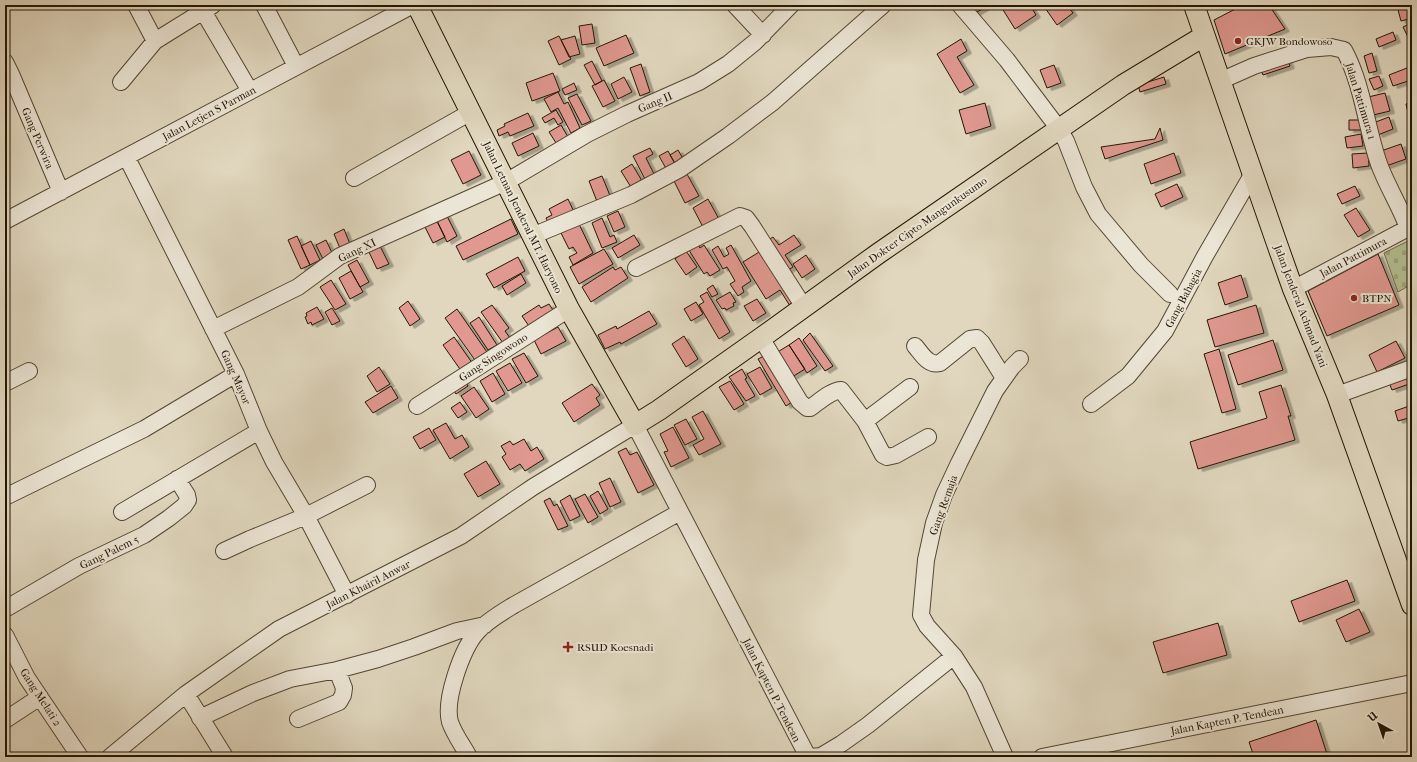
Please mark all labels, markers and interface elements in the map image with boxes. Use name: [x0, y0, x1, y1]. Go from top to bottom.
place label: GKJW Bondowoso: [1246, 35, 1333, 48]
marker: GKJW Bondowoso: [1233, 36, 1243, 46]
street label: Jalan Pattimura 1: [1342, 60, 1378, 141]
street label: Jalan Letjen S Parman: [159, 83, 259, 144]
street label: Gang II: [636, 89, 675, 115]
street label: Gang Perwira: [19, 106, 57, 172]
street label: Jalan Letnan Jenderal MT. Haryono: [480, 138, 565, 296]
street label: Jalan Dokter Cipto Mangunkusumo: [844, 174, 990, 281]
street label: Jalan Pattimura: [1317, 234, 1390, 281]
street label: Gang XI: [336, 235, 379, 265]
street label: Jalan Jenderal Achmad Yani: [1271, 242, 1330, 370]
street label: Gang Bahagia: [1162, 266, 1205, 330]
place label: BTPN: [1362, 292, 1392, 305]
marker: BTPN: [1349, 293, 1359, 303]
street label: Gang Singowono: [456, 330, 530, 384]
street label: Gang Mayor: [218, 348, 253, 407]
street label: Gang Remaja: [927, 473, 961, 537]
street label: Gang Palem 5: [78, 533, 141, 572]
street label: Jalan Khairil Anwar: [323, 557, 413, 612]
street label: Jalan Kapten P. Tendean: [739, 635, 804, 745]
marker: RSUD Koesnadi: [562, 641, 574, 653]
place label: RSUD Koesnadi: [577, 641, 654, 654]
street label: Gang Melati 2: [17, 666, 64, 729]
street label: Jalan Kapten P. Tendean: [1169, 703, 1285, 738]
north arrow: [1359, 704, 1399, 744]
text: U: [1365, 709, 1381, 725]

